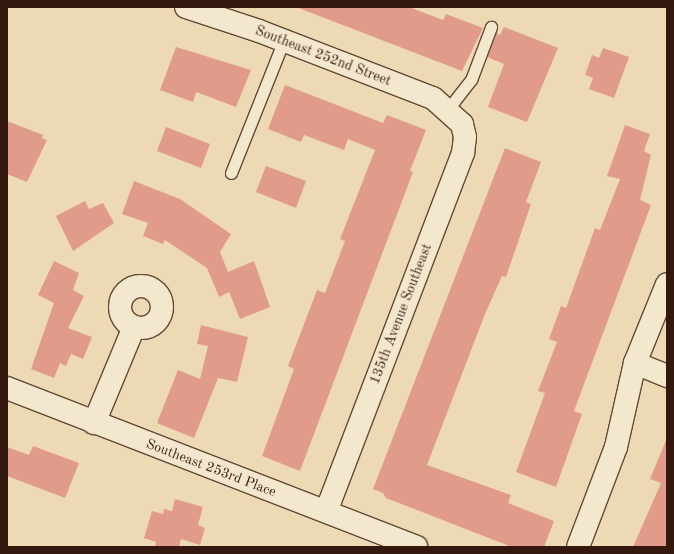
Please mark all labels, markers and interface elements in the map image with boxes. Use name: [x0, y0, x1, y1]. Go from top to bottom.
street label: Southeast 252nd Street: [253, 22, 393, 90]
street label: 135th Avenue Southeast: [366, 241, 436, 387]
street label: Southeast 253rd Place: [144, 435, 278, 501]

